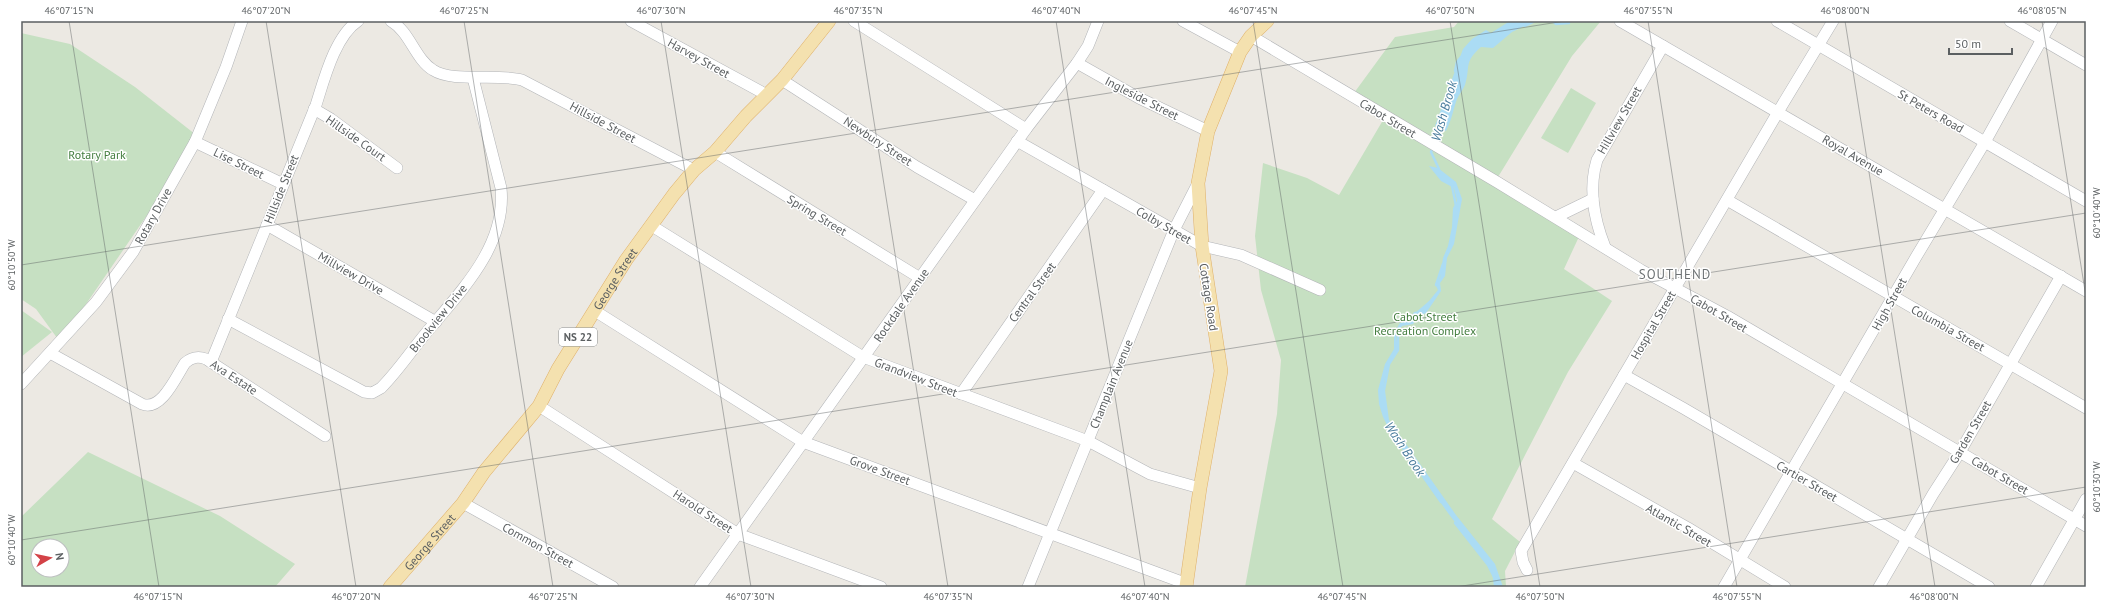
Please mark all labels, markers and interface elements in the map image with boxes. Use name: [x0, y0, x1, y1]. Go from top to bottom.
text: 46°07'15"N: [44, 4, 94, 17]
text: 46°07'20"N: [241, 4, 291, 17]
text: 46°07'25"N: [439, 4, 489, 17]
text: 46°07'30"N: [636, 4, 686, 17]
text: 46°07'35"N: [833, 4, 883, 17]
text: 46°07'40"N: [1031, 4, 1081, 17]
text: 46°07'45"N: [1228, 4, 1278, 17]
text: 46°07'50"N: [1425, 4, 1475, 17]
text: 46°07'55"N: [1623, 4, 1673, 17]
text: 46°08'00"N: [1820, 4, 1870, 17]
text: 46°08'05"N: [2017, 4, 2067, 17]
scale bar: [1949, 30, 2012, 56]
street label: Harvey Street: [665, 35, 733, 81]
text: 50 m: [1955, 36, 1981, 51]
street label: Ingleside Street: [1103, 73, 1181, 123]
water label: Wash Brook: [1427, 78, 1461, 143]
street label: Hillview Street: [1594, 83, 1644, 157]
street label: St Peters Road: [1895, 86, 1967, 136]
street label: Cabot Street: [1357, 95, 1419, 141]
street label: Hillside Street: [567, 98, 639, 146]
street label: Hillside Court: [323, 112, 389, 164]
street label: Newbury Street: [841, 113, 915, 169]
street label: Royal Avenue: [1820, 131, 1886, 179]
street label: Lise Street: [211, 144, 267, 182]
park label: Rotary Park: [68, 147, 126, 162]
street label: Hillside Street: [260, 152, 302, 226]
street label: Rotary Drive: [131, 185, 175, 247]
text: 60°10'40"W: [2090, 187, 2103, 239]
street label: Spring Street: [784, 191, 850, 239]
street label: Colby Street: [1134, 203, 1194, 247]
text: 60°10'50"W: [5, 239, 18, 291]
street label: George Street: [590, 245, 640, 312]
street label: Millview Drive: [316, 248, 386, 298]
street label: Central Street: [1005, 259, 1059, 325]
street label: Cottage Road: [1196, 262, 1222, 332]
street label: Rockdale Avenue: [870, 265, 932, 345]
district label: SOUTHEND: [1639, 266, 1711, 283]
street label: High Street: [1868, 275, 1910, 333]
street label: Brookview Drive: [406, 281, 470, 355]
street label: Hospital Street: [1627, 288, 1679, 362]
street label: Cabot Street: [1688, 291, 1750, 335]
street label: Columbia Street: [1908, 302, 1988, 354]
park label: Cabot Street Recreation Complex: [1374, 309, 1476, 338]
road number: NS 22: [559, 328, 597, 346]
street label: Champlain Avenue: [1086, 337, 1136, 431]
street label: Grandview Street: [872, 354, 960, 400]
street label: Ava Estate: [208, 356, 260, 398]
street label: Garden Street: [1946, 398, 1994, 466]
water label: Wash Brook: [1381, 419, 1430, 480]
street label: Grove Street: [848, 452, 912, 488]
street label: Cabot Street: [1969, 453, 2031, 497]
street label: Cartier Street: [1774, 457, 1840, 505]
text: 60°10'30"W: [2090, 461, 2103, 513]
street label: Harold Street: [670, 486, 736, 536]
street label: Atlantic Street: [1644, 500, 1714, 550]
street label: George Street: [401, 510, 458, 573]
text: 60°10'40"W: [5, 514, 18, 566]
street label: Common Street: [500, 519, 576, 571]
north arrow: [30, 538, 70, 578]
text: N: [52, 552, 67, 561]
text: 46°07'15"N: [133, 590, 183, 603]
text: 46°07'20"N: [331, 590, 381, 603]
text: 46°07'25"N: [528, 590, 578, 603]
text: 46°07'30"N: [725, 590, 775, 603]
text: 46°07'35"N: [923, 590, 973, 603]
text: 46°07'40"N: [1120, 590, 1170, 603]
text: 46°07'45"N: [1317, 590, 1367, 603]
text: 46°07'50"N: [1515, 590, 1565, 603]
text: 46°07'55"N: [1712, 590, 1762, 603]
text: 46°08'00"N: [1909, 590, 1959, 603]

